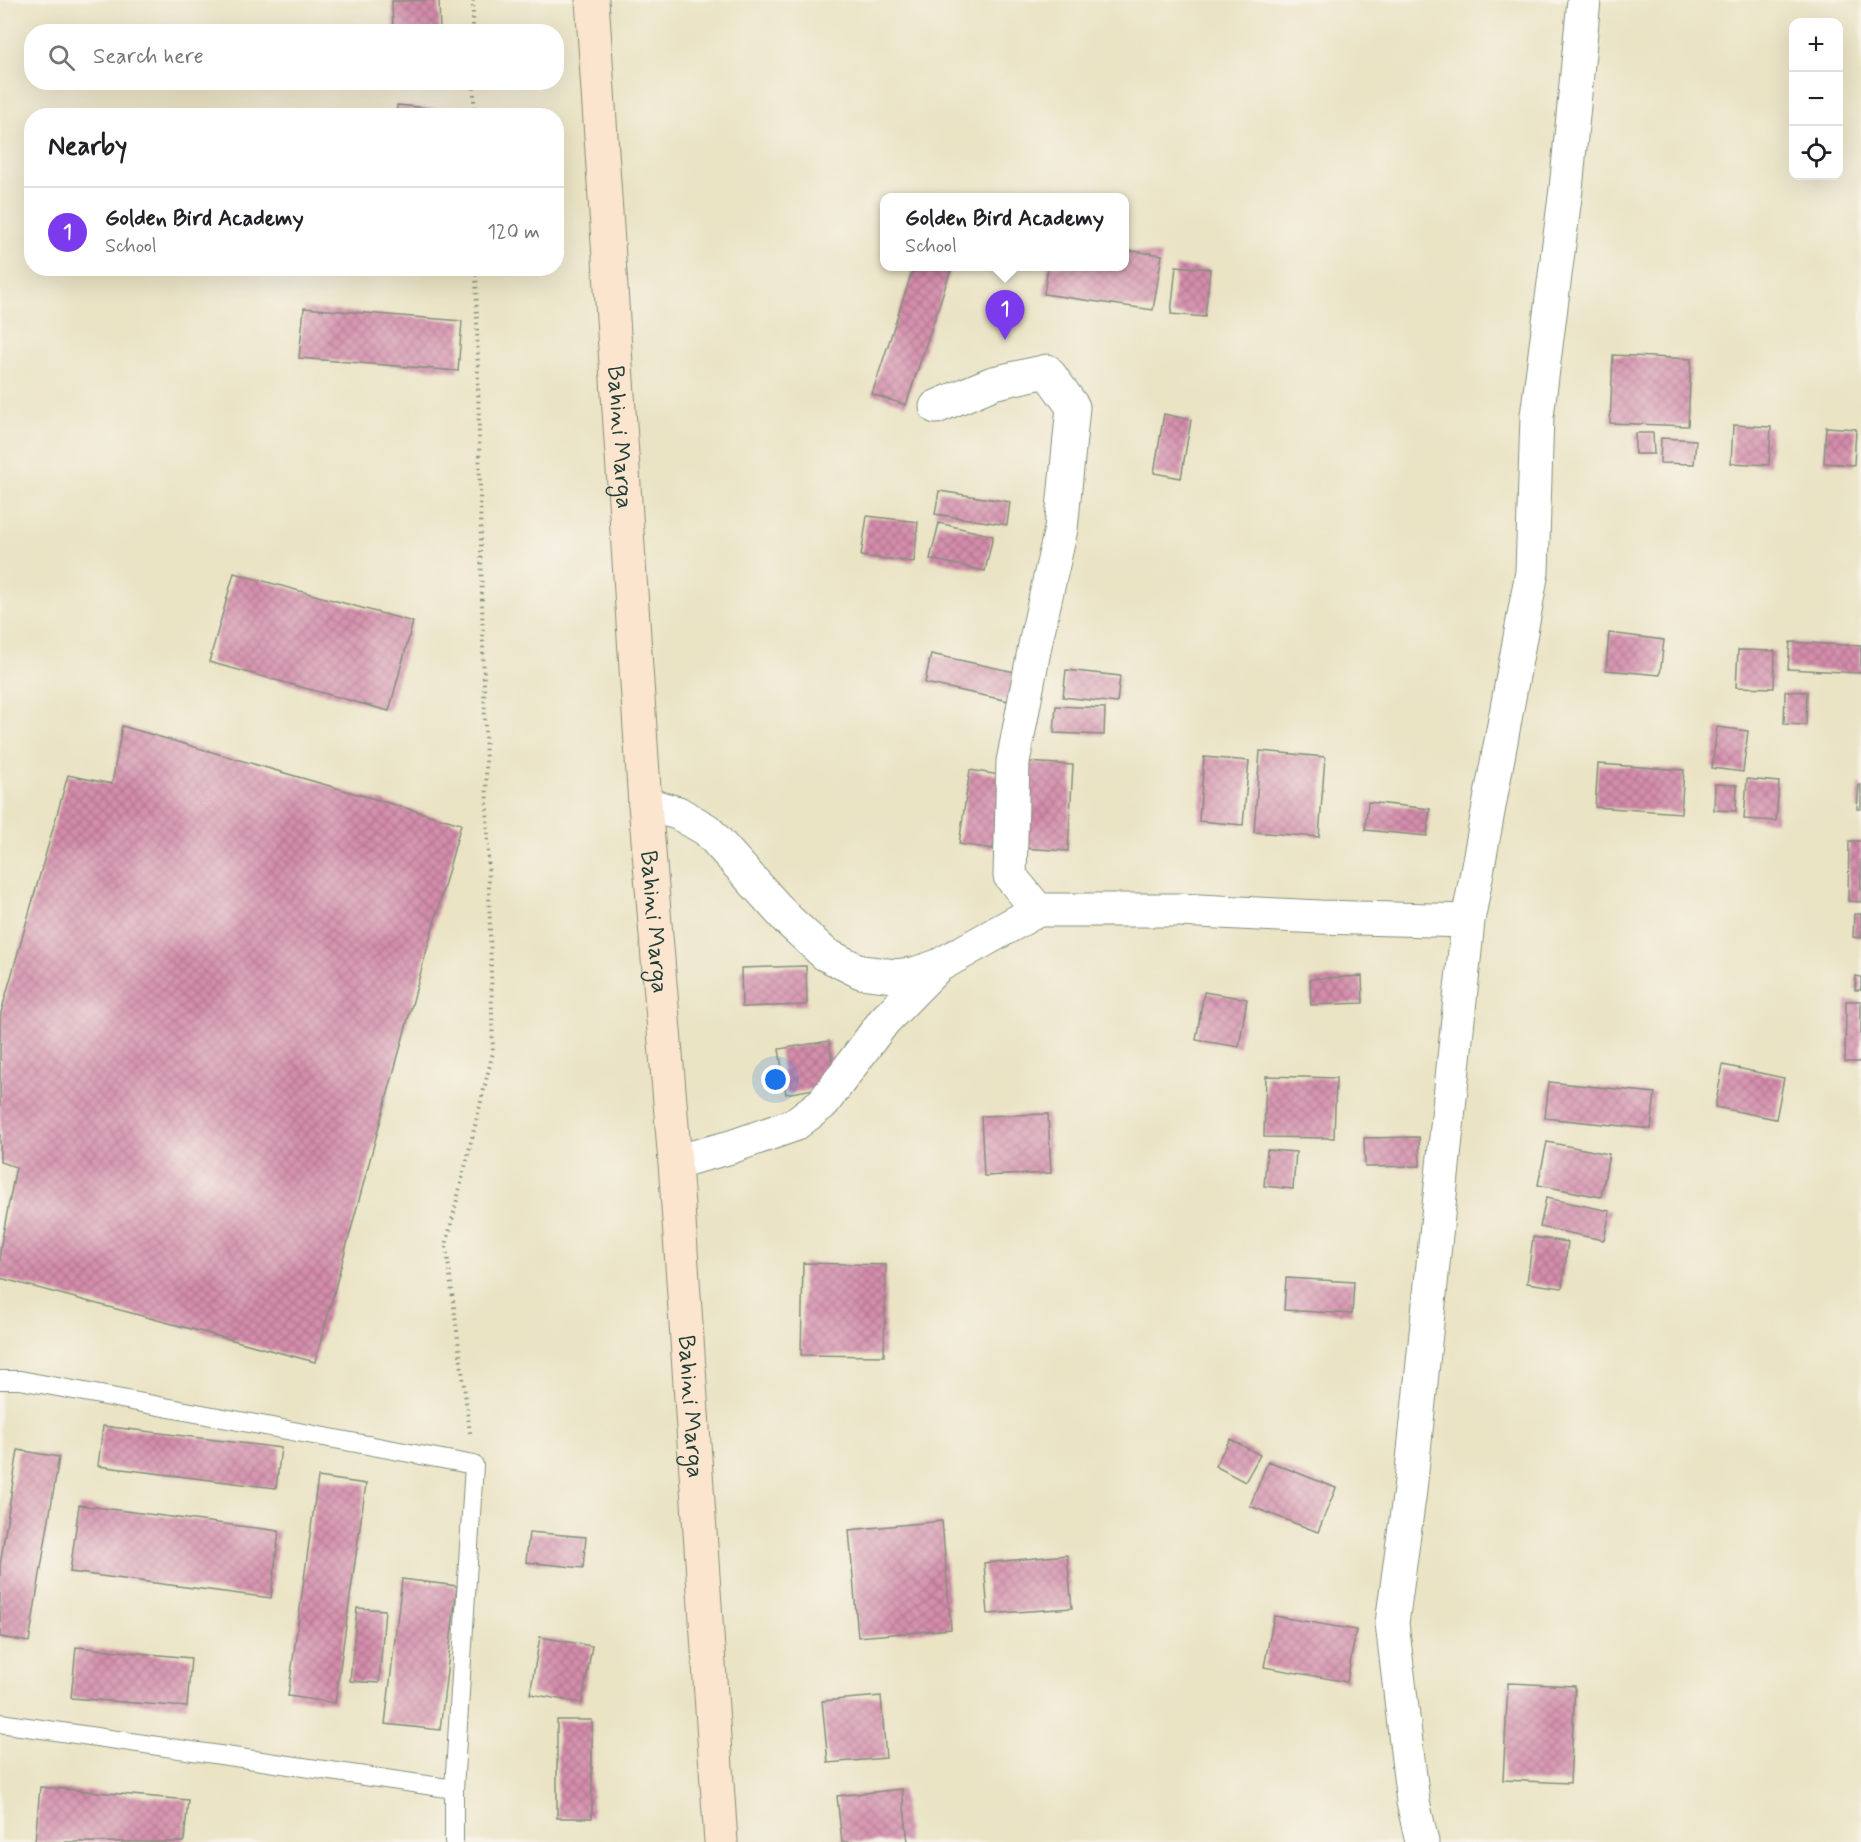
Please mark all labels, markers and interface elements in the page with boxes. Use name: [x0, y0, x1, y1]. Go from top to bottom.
map controls: [1789, 18, 1843, 180]
button: +: [1789, 18, 1843, 72]
search box: [24, 24, 564, 90]
icon: search: [45, 41, 78, 74]
text: Search here: [93, 43, 204, 71]
button: −: [1789, 72, 1843, 126]
button: locate: [1789, 126, 1843, 180]
text: Nearby: [48, 130, 127, 164]
popup: [880, 193, 1129, 271]
text: Golden Bird Academy: [105, 205, 304, 233]
text: Golden Bird Academy: [905, 205, 1104, 233]
text: 1: [63, 219, 72, 246]
text: 120 m: [487, 219, 540, 246]
text: School: [105, 233, 157, 260]
text: School: [905, 233, 957, 260]
pin: 1: [986, 290, 1024, 340]
street label: Bahini Marga: [599, 365, 640, 510]
street label: Bahini Marga: [632, 849, 675, 995]
your location: [761, 1065, 790, 1094]
street label: Bahini Marga: [670, 1334, 710, 1479]

